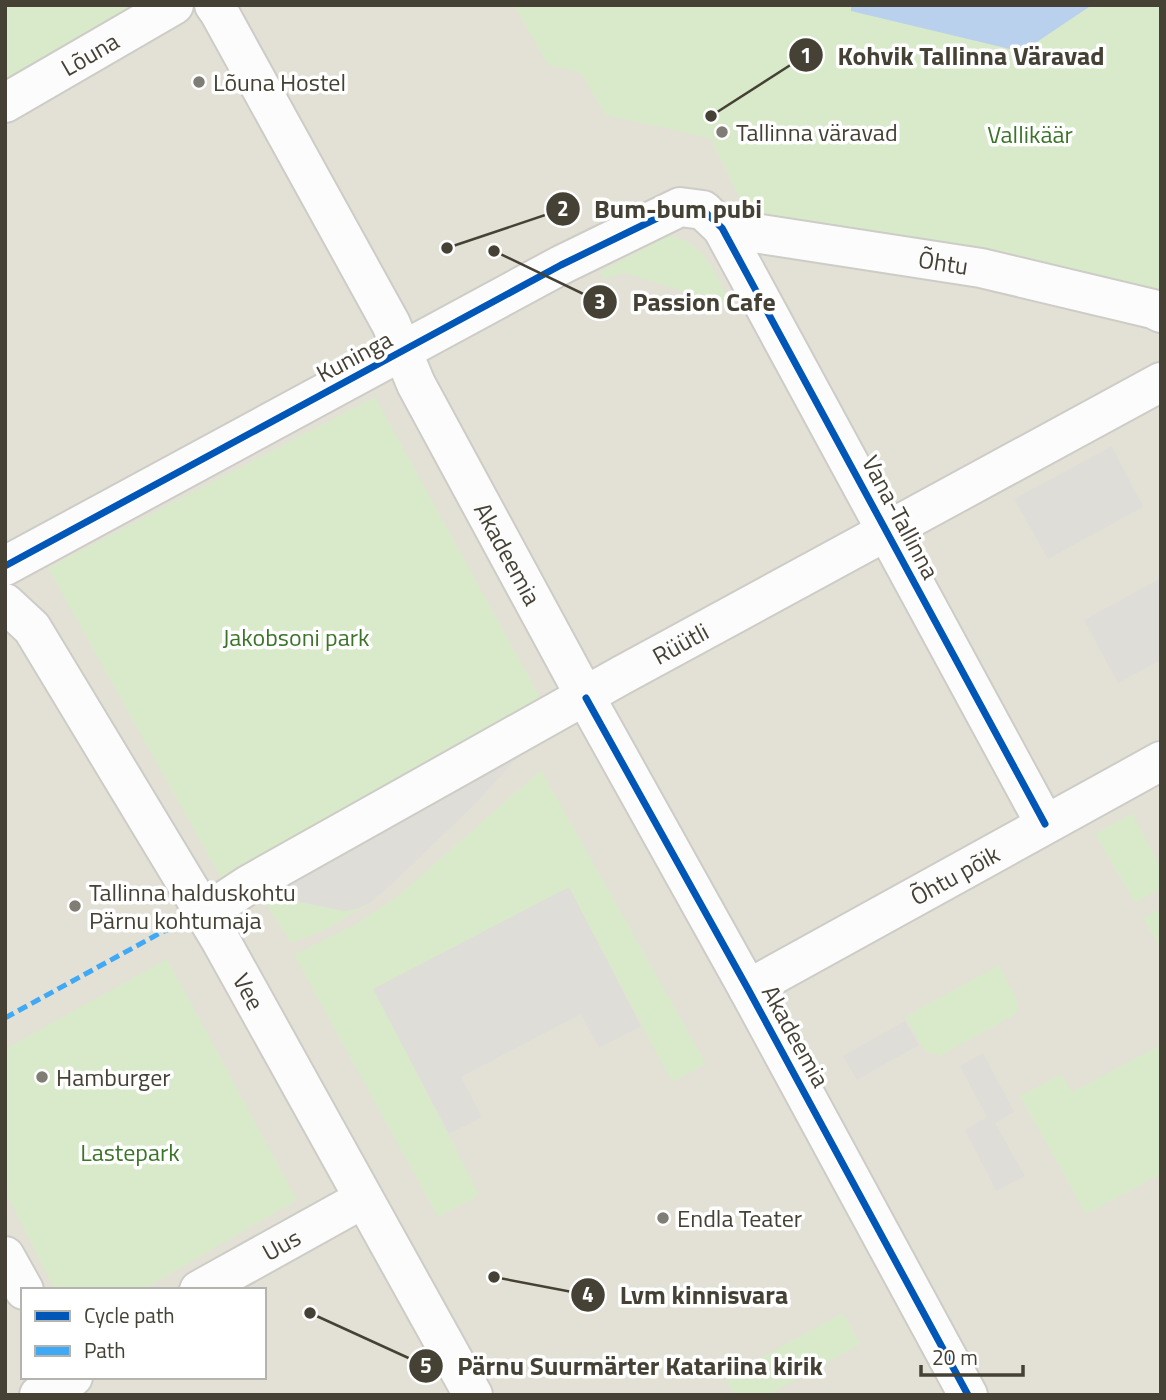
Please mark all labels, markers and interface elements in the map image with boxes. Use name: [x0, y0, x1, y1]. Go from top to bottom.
street label: Lõuna: [54, 23, 126, 85]
callout: Kohvik Tallinna Väravad: [789, 32, 1119, 79]
text: Kohvik Tallinna Väravad: [838, 36, 1104, 75]
text: 1: [800, 39, 812, 71]
place label: Lõuna Hostel: [213, 64, 346, 100]
marker: Lõuna Hostel: [191, 74, 207, 90]
place label: Tallinna väravad: [736, 114, 898, 150]
park label: Vallikäär: [987, 116, 1073, 152]
marker: Tallinna väravad: [714, 124, 730, 140]
callout: Bum-bum pubi: [545, 185, 776, 232]
text: Bum-bum pubi: [594, 189, 762, 228]
text: 2: [557, 192, 569, 224]
street label: Õhtu: [916, 241, 971, 284]
callout: Passion Cafe: [583, 278, 789, 325]
text: Passion Cafe: [632, 282, 776, 321]
text: 3: [594, 285, 606, 317]
street label: Kuninga: [310, 321, 398, 391]
street label: Vana-Tallinna: [853, 449, 949, 585]
street label: Akadeemia: [465, 496, 550, 612]
street label: Rüütli: [646, 613, 715, 673]
park label: Jakobsoni park: [222, 619, 370, 655]
street label: Õhtu põik: [903, 835, 1006, 914]
place label: Tallinna halduskohtu Pärnu kohtumaja: [89, 874, 296, 938]
marker: Tallinna halduskohtu Pärnu kohtumaja: [67, 898, 83, 914]
street label: Vee: [224, 966, 274, 1016]
street label: Akadeemia: [753, 978, 839, 1094]
place label: Hamburger: [56, 1059, 171, 1095]
marker: Hamburger: [34, 1069, 50, 1085]
park label: Lastepark: [80, 1134, 180, 1170]
place label: Endla Teater: [677, 1200, 802, 1236]
marker: Endla Teater: [655, 1210, 671, 1226]
street label: Uus: [255, 1219, 307, 1270]
callout: Lvm kinnisvara: [571, 1272, 803, 1319]
text: Lvm kinnisvara: [620, 1275, 788, 1314]
text: 4: [582, 1278, 594, 1310]
legend: [21, 1288, 266, 1379]
text: Cycle path: [84, 1299, 175, 1331]
text: Path: [84, 1334, 126, 1366]
scale bar: [921, 1334, 1023, 1378]
text: 20 m: [932, 1341, 978, 1373]
callout: Pärnu Suurmärter Katariina kirik: [408, 1342, 837, 1389]
text: Pärnu Suurmärter Katariina kirik: [457, 1346, 823, 1385]
text: 5: [420, 1349, 432, 1381]

